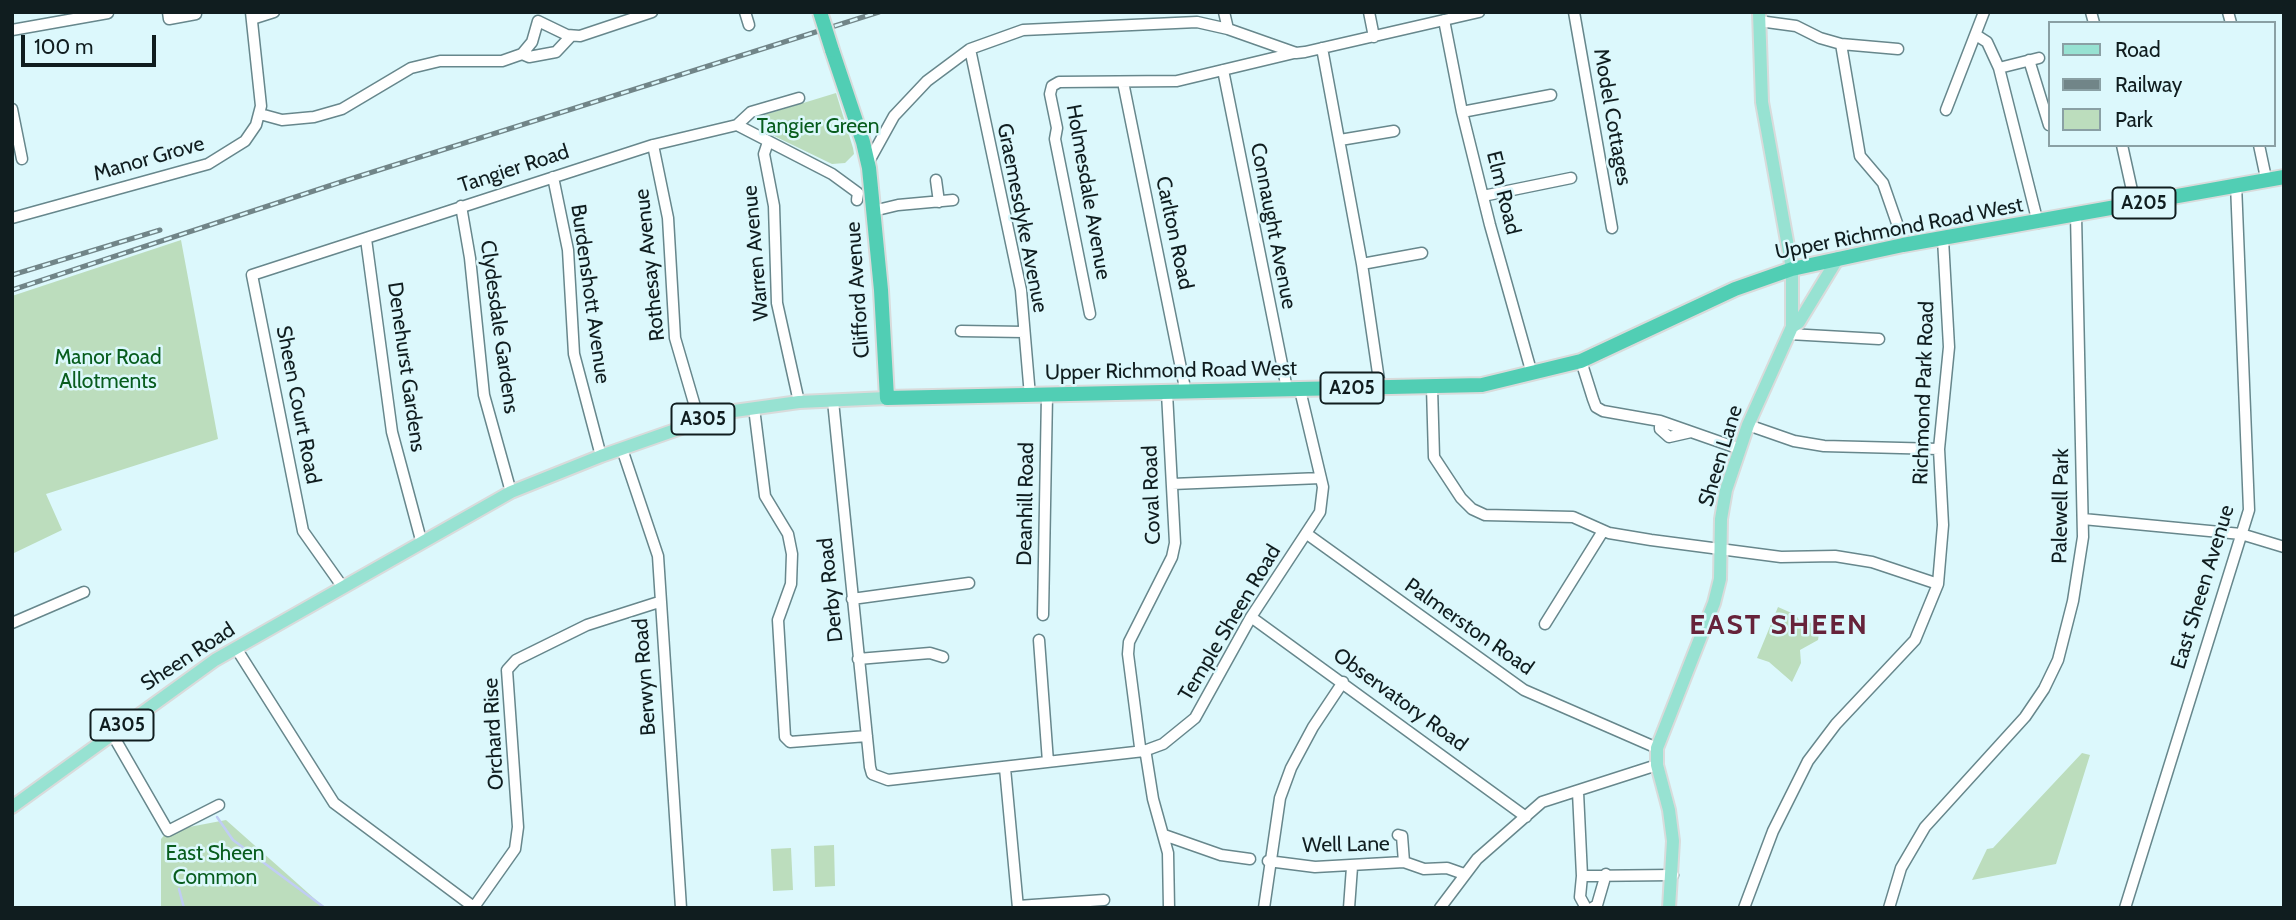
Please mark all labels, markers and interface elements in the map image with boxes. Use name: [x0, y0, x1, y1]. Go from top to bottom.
scale bar: [24, 21, 159, 65]
legend: [2048, 21, 2275, 147]
text: 100 m: [34, 34, 93, 59]
text: Road: [2115, 37, 2161, 62]
street label: Model Cottages: [1588, 47, 1636, 187]
text: Railway: [2115, 72, 2182, 97]
street label: Holmesdale Avenue: [1060, 102, 1116, 282]
text: Park: [2115, 107, 2153, 132]
park label: Tangier Green: [757, 114, 879, 140]
street label: Graemesdyke Avenue: [991, 121, 1053, 315]
street label: Manor Grove: [91, 131, 207, 187]
street label: Tangier Road: [456, 139, 572, 199]
street label: Connaught Avenue: [1245, 141, 1301, 311]
street label: Elm Road: [1480, 149, 1526, 237]
street label: Carlton Road: [1150, 174, 1198, 292]
street label: Warren Avenue: [738, 184, 774, 322]
street label: Rothesay Avenue: [629, 188, 671, 342]
road number: A205: [2112, 188, 2176, 218]
street label: Upper Richmond Road West: [1773, 193, 2025, 265]
street label: Burdenshott Avenue: [565, 203, 615, 385]
street label: Clifford Avenue: [841, 221, 875, 359]
street label: Clydesdale Gardens: [474, 239, 524, 415]
street label: Denehurst Gardens: [382, 280, 430, 454]
street label: Richmond Park Road: [1908, 301, 1940, 485]
street label: Sheen Court Road: [270, 324, 326, 486]
park label: Manor Road Allotments: [54, 345, 162, 395]
street label: Upper Richmond Road West: [1045, 356, 1297, 386]
road number: A205: [1320, 372, 1384, 404]
street label: Sheen Lane: [1694, 402, 1748, 510]
road number: A305: [672, 404, 734, 434]
street label: Deanhill Road: [1012, 442, 1040, 566]
street label: Coval Road: [1138, 445, 1166, 545]
street label: Palewell Park: [2047, 448, 2075, 564]
street label: East Sheen Avenue: [2166, 502, 2240, 672]
street label: Derby Road: [813, 537, 849, 643]
street label: Temple Sheen Road: [1173, 540, 1287, 706]
street label: Palmerston Road: [1400, 573, 1538, 681]
district label: EAST SHEEN: [1690, 609, 1868, 643]
street label: Sheen Road: [136, 617, 240, 697]
street label: Berwyn Road: [628, 617, 662, 737]
street label: Observatory Road: [1328, 643, 1472, 757]
street label: Orchard Rise: [478, 677, 510, 791]
road number: A305: [90, 710, 154, 740]
street label: Well Lane: [1302, 832, 1390, 858]
park label: East Sheen Common: [166, 841, 264, 891]

